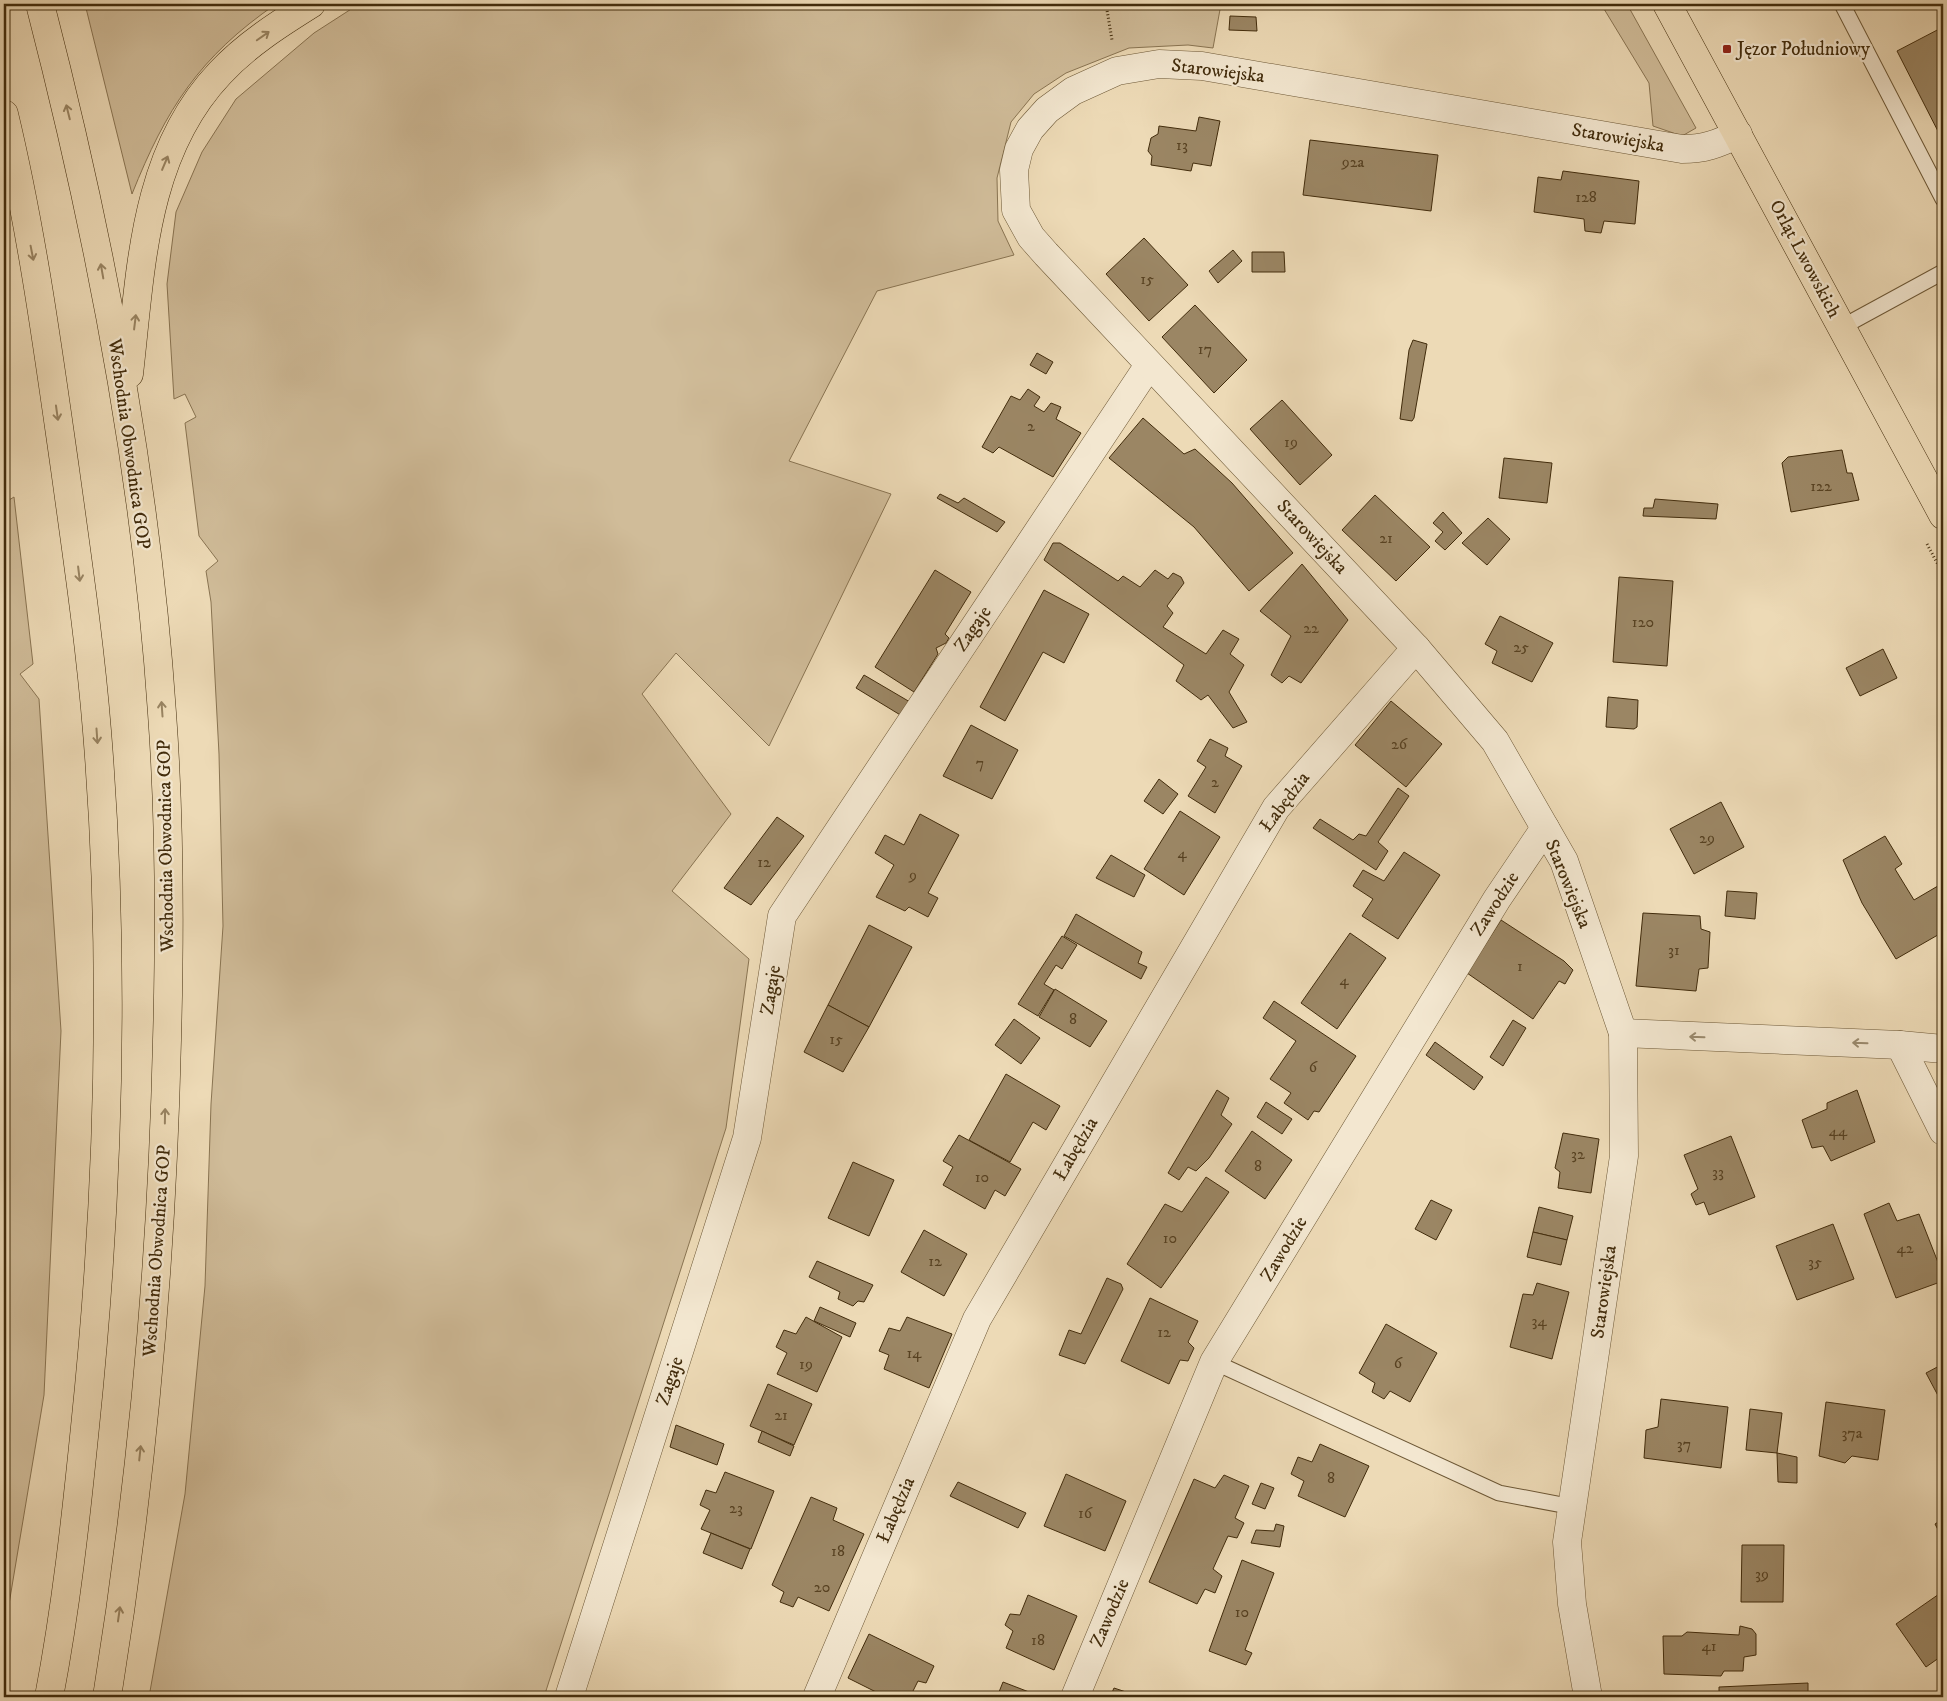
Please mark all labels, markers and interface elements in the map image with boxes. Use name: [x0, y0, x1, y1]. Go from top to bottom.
one-way arrow: [256, 31, 270, 41]
place label: Jęzor Południowy: [1735, 38, 1871, 61]
marker: Jęzor Południowy: [1721, 43, 1733, 55]
street label: Starowiejska: [1170, 54, 1266, 88]
one-way arrow: [63, 104, 72, 120]
street label: Starowiejska: [1570, 119, 1666, 157]
house number: 13: [1176, 135, 1188, 155]
house number: 92a: [1341, 152, 1365, 172]
one-way arrow: [161, 156, 171, 171]
house number: 128: [1575, 187, 1597, 207]
street label: Orląt Lwowskich: [1764, 196, 1846, 322]
one-way arrow: [28, 244, 38, 260]
one-way arrow: [97, 263, 107, 279]
house number: 15: [1140, 269, 1154, 289]
one-way arrow: [130, 314, 140, 330]
street label: Wschodnia Obwodnica GOP: [103, 336, 155, 551]
house number: 17: [1198, 339, 1212, 359]
one-way arrow: [52, 405, 62, 421]
house number: 2: [1027, 416, 1035, 436]
house number: 19: [1284, 432, 1298, 452]
house number: 122: [1810, 476, 1832, 496]
street label: Starowiejska: [1272, 495, 1352, 579]
house number: 21: [1379, 528, 1393, 548]
one-way arrow: [74, 566, 84, 582]
street label: Zagaje: [949, 602, 997, 656]
house number: 120: [1632, 612, 1654, 632]
house number: 22: [1303, 618, 1319, 638]
house number: 25: [1513, 637, 1529, 657]
one-way arrow: [157, 701, 167, 717]
one-way arrow: [93, 727, 102, 743]
house number: 26: [1391, 734, 1408, 754]
street label: Wschodnia Obwodnica GOP: [153, 740, 179, 953]
house number: 7: [976, 753, 984, 773]
street label: Łabędzia: [1255, 767, 1315, 837]
house number: 2: [1211, 772, 1219, 792]
house number: 29: [1699, 828, 1715, 848]
street label: Starowiejska: [1540, 836, 1596, 932]
house number: 4: [1177, 843, 1187, 863]
house number: 12: [757, 852, 771, 872]
house number: 9: [908, 865, 917, 885]
street label: Zawodzie: [1466, 867, 1524, 940]
house number: 31: [1668, 940, 1680, 960]
house number: 1: [1517, 956, 1523, 976]
street label: Zagaje: [756, 963, 786, 1017]
house number: 4: [1339, 970, 1349, 990]
house number: 8: [1069, 1009, 1077, 1029]
house number: 15: [829, 1029, 843, 1049]
one-way arrow: [1690, 1032, 1706, 1041]
one-way arrow: [1852, 1039, 1868, 1048]
house number: 6: [1309, 1057, 1318, 1077]
one-way arrow: [161, 1109, 170, 1125]
street label: Łabędzia: [1049, 1113, 1103, 1185]
house number: 44: [1829, 1121, 1848, 1141]
street label: Wschodnia Obwodnica GOP: [138, 1144, 176, 1359]
house number: 32: [1571, 1144, 1585, 1164]
house number: 8: [1254, 1156, 1262, 1176]
house number: 33: [1712, 1162, 1724, 1182]
house number: 10: [975, 1167, 989, 1187]
street label: Zawodzie: [1256, 1212, 1312, 1286]
house number: 10: [1163, 1228, 1177, 1248]
house number: 42: [1896, 1238, 1914, 1258]
street label: Starowiejska: [1586, 1244, 1622, 1340]
house number: 12: [928, 1251, 942, 1271]
house number: 35: [1808, 1252, 1822, 1272]
house number: 34: [1531, 1311, 1547, 1331]
house number: 12: [1157, 1322, 1171, 1342]
house number: 14: [906, 1343, 922, 1363]
house number: 6: [1394, 1353, 1403, 1373]
street label: Zagaje: [651, 1354, 689, 1408]
house number: 19: [799, 1354, 813, 1374]
house number: 21: [774, 1405, 788, 1425]
house number: 37a: [1841, 1423, 1863, 1443]
house number: 37: [1677, 1434, 1691, 1454]
one-way arrow: [135, 1445, 145, 1461]
house number: 8: [1327, 1468, 1335, 1488]
street label: Łabędzia: [872, 1474, 920, 1546]
house number: 23: [729, 1498, 743, 1518]
house number: 16: [1078, 1503, 1093, 1523]
house number: 18: [831, 1541, 845, 1561]
house number: 39: [1755, 1564, 1769, 1584]
street label: Zawodzie: [1085, 1575, 1135, 1651]
house number: 20: [814, 1577, 830, 1597]
house number: 10: [1235, 1602, 1249, 1622]
one-way arrow: [114, 1606, 124, 1622]
house number: 18: [1031, 1630, 1045, 1650]
house number: 41: [1701, 1636, 1717, 1656]

